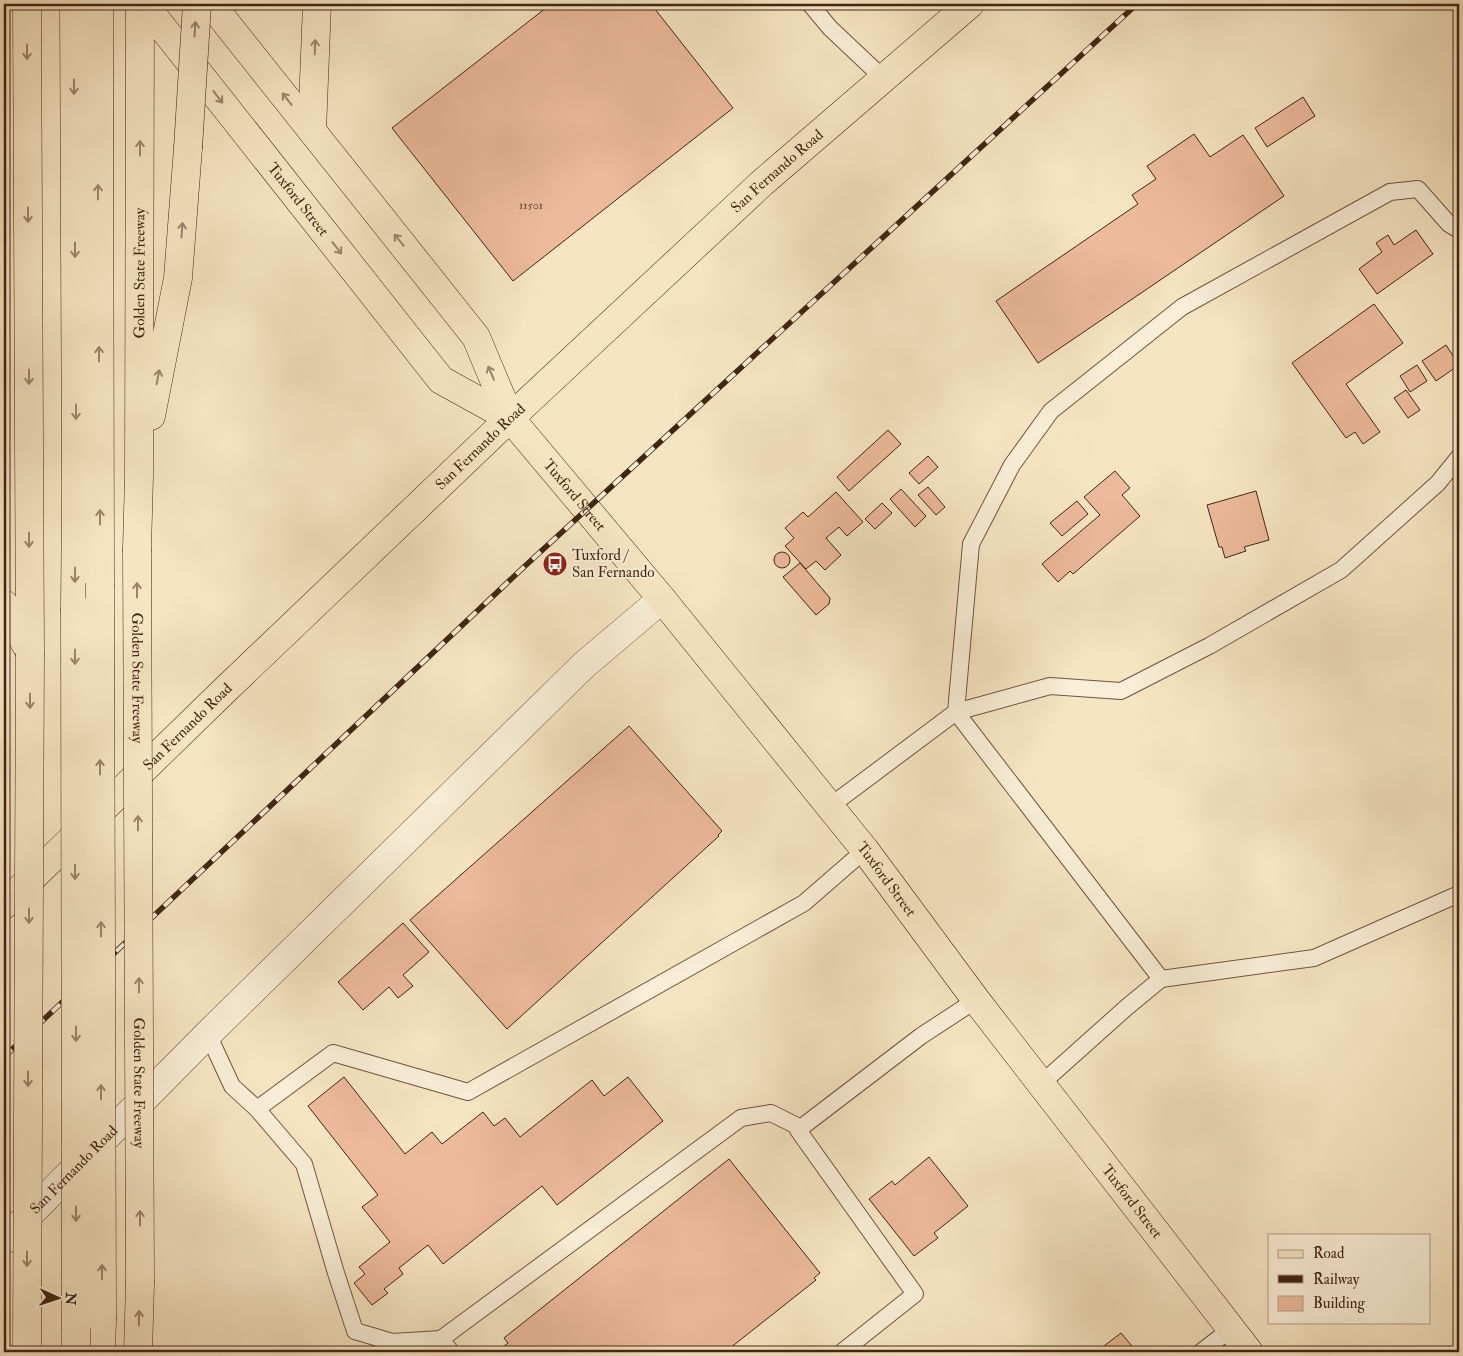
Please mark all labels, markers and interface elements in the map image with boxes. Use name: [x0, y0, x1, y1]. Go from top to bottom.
one-way arrow: [191, 22, 200, 38]
one-way arrow: [311, 39, 320, 55]
one-way arrow: [22, 44, 32, 60]
one-way arrow: [69, 79, 79, 95]
one-way arrow: [212, 90, 223, 103]
one-way arrow: [281, 93, 292, 106]
street label: San Fernando Road: [727, 125, 828, 217]
one-way arrow: [135, 140, 145, 156]
street label: Tuxford Street: [263, 159, 333, 240]
one-way arrow: [93, 184, 103, 200]
house number: 11501: [519, 198, 543, 213]
one-way arrow: [23, 206, 33, 223]
street label: Golden State Freeway: [130, 207, 150, 338]
one-way arrow: [177, 222, 186, 238]
one-way arrow: [393, 234, 404, 247]
one-way arrow: [332, 241, 342, 255]
one-way arrow: [70, 242, 80, 258]
one-way arrow: [94, 347, 104, 363]
one-way arrow: [485, 366, 495, 381]
one-way arrow: [24, 369, 34, 385]
one-way arrow: [154, 370, 164, 386]
street label: San Fernando Road: [432, 399, 530, 494]
one-way arrow: [71, 404, 81, 420]
street label: Tuxford Street: [539, 455, 610, 535]
one-way arrow: [95, 509, 104, 525]
one-way arrow: [24, 532, 34, 548]
place label: Tuxford / San Fernando: [572, 546, 655, 582]
bus stop icon: Tuxford / San Fernando: [542, 551, 568, 577]
one-way arrow: [70, 566, 80, 583]
one-way arrow: [132, 582, 142, 598]
street label: Golden State Freeway: [127, 613, 147, 744]
one-way arrow: [70, 648, 80, 664]
street label: San Fernando Road: [139, 679, 237, 774]
one-way arrow: [25, 693, 35, 709]
one-way arrow: [95, 759, 105, 775]
one-way arrow: [133, 815, 143, 831]
street label: Tuxford Street: [852, 838, 920, 921]
one-way arrow: [70, 863, 80, 879]
one-way arrow: [24, 908, 34, 924]
one-way arrow: [96, 921, 106, 938]
one-way arrow: [134, 977, 144, 994]
street label: Golden State Freeway: [129, 1018, 148, 1149]
one-way arrow: [71, 1026, 81, 1042]
one-way arrow: [23, 1070, 33, 1087]
one-way arrow: [96, 1084, 106, 1100]
street label: San Fernando Road: [26, 1121, 122, 1218]
street label: Tuxford Street: [1097, 1161, 1166, 1242]
one-way arrow: [71, 1206, 81, 1222]
one-way arrow: [135, 1210, 145, 1226]
legend: [1268, 1234, 1430, 1324]
text: Road: [1313, 1244, 1345, 1263]
one-way arrow: [22, 1250, 32, 1267]
one-way arrow: [97, 1264, 107, 1280]
text: Railway: [1313, 1270, 1360, 1289]
north arrow: [32, 1274, 82, 1324]
text: N: [62, 1291, 79, 1306]
text: Building: [1313, 1294, 1365, 1313]
one-way arrow: [134, 1310, 144, 1326]

